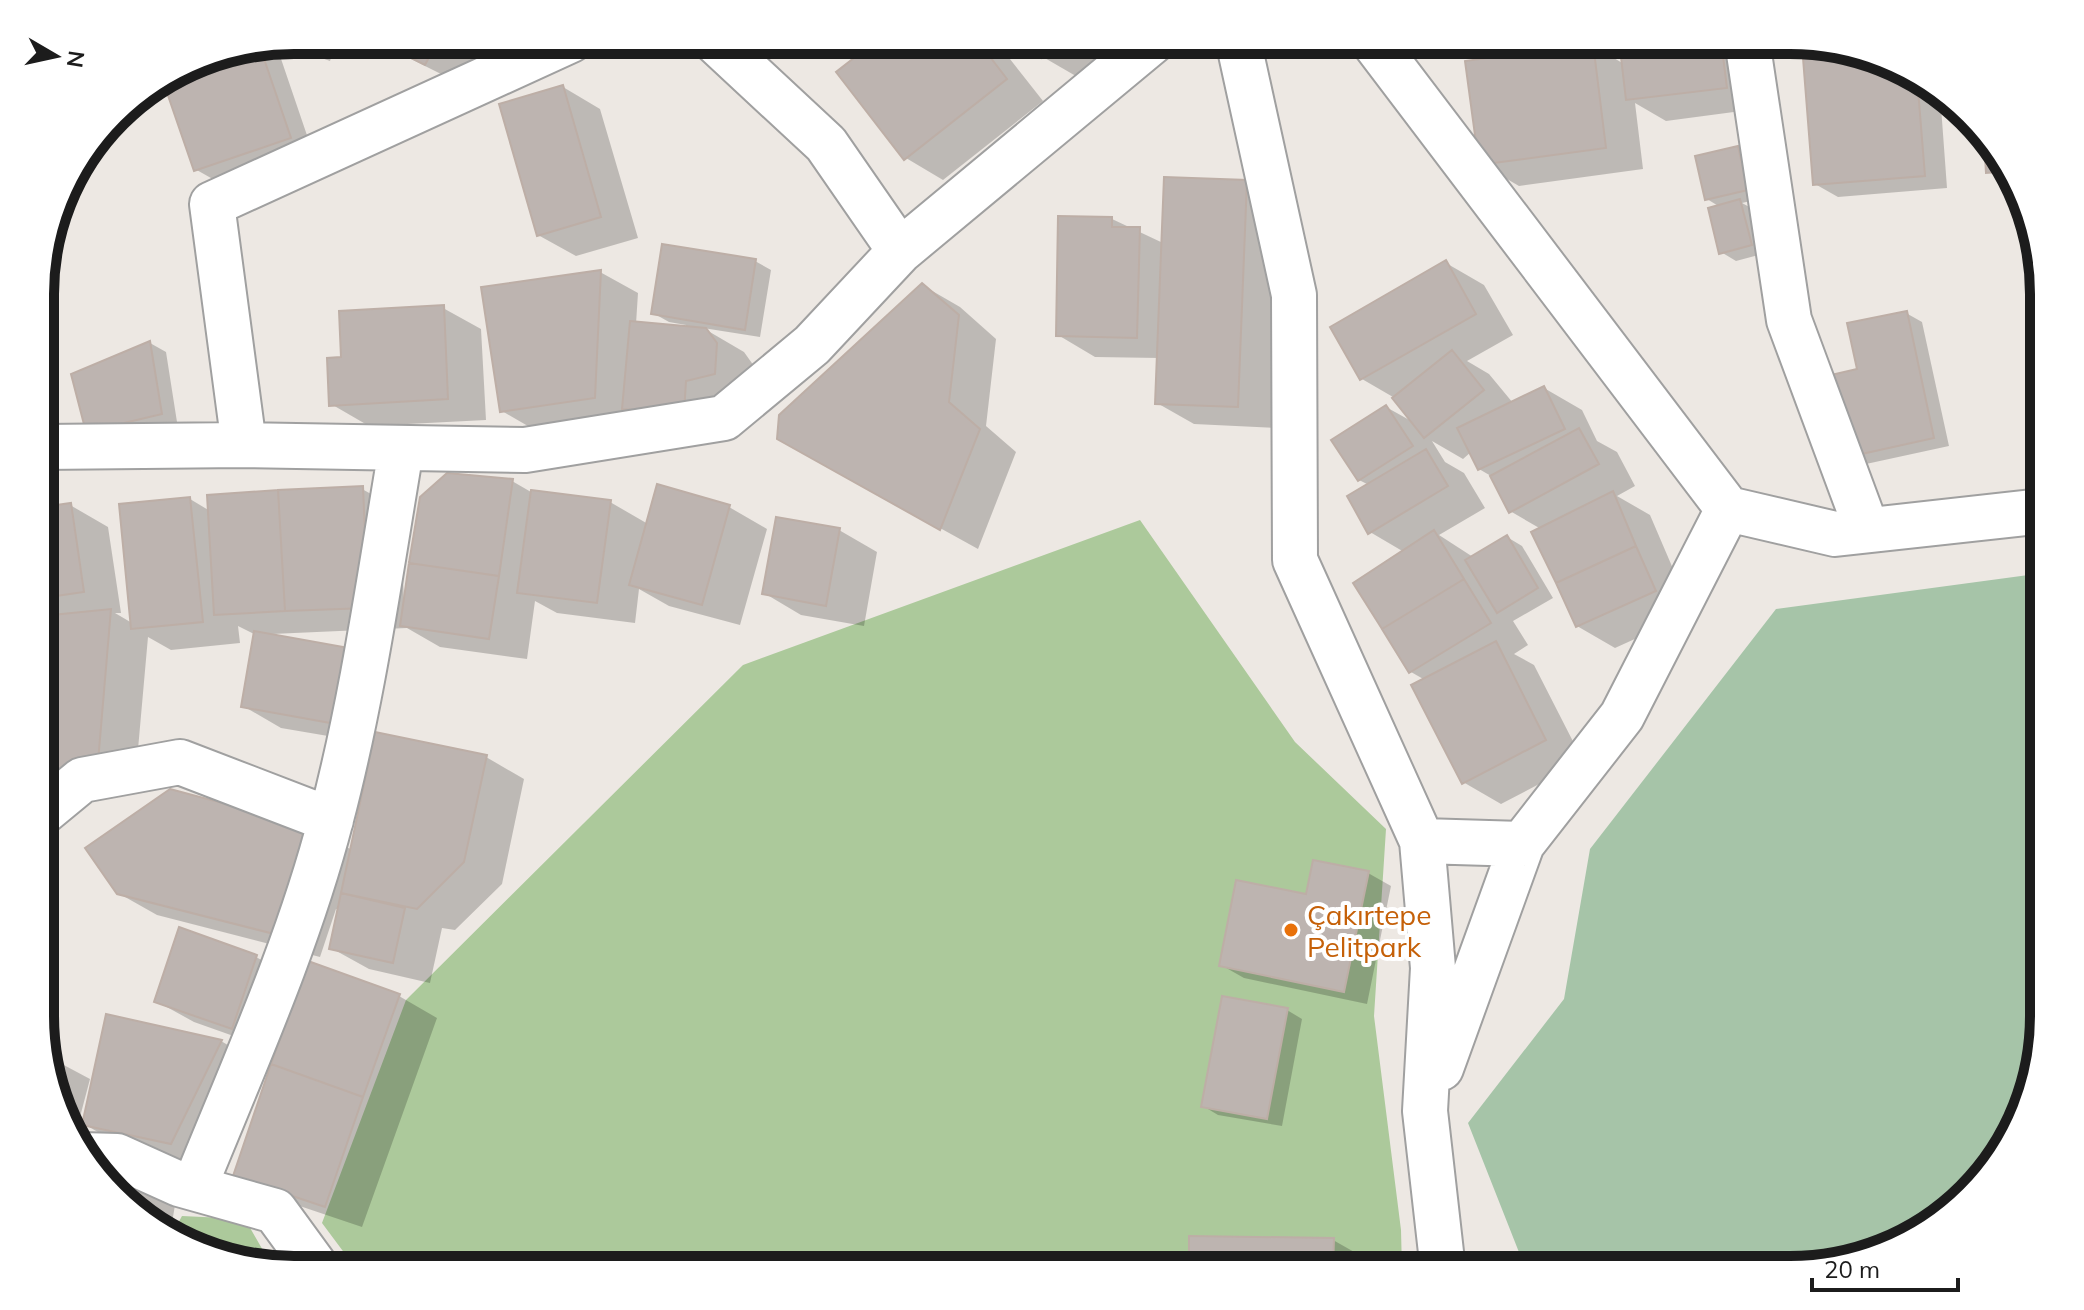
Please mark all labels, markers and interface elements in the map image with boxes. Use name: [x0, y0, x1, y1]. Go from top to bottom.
north arrow: [16, 16, 96, 96]
text: N: [61, 49, 91, 70]
place label: Çakırtepe Pelitpark: [1307, 897, 1431, 964]
marker: Çakırtepe Pelitpark: [1282, 921, 1300, 939]
scale bar: [1812, 1242, 1958, 1292]
text: 20 m: [1824, 1254, 1880, 1284]

